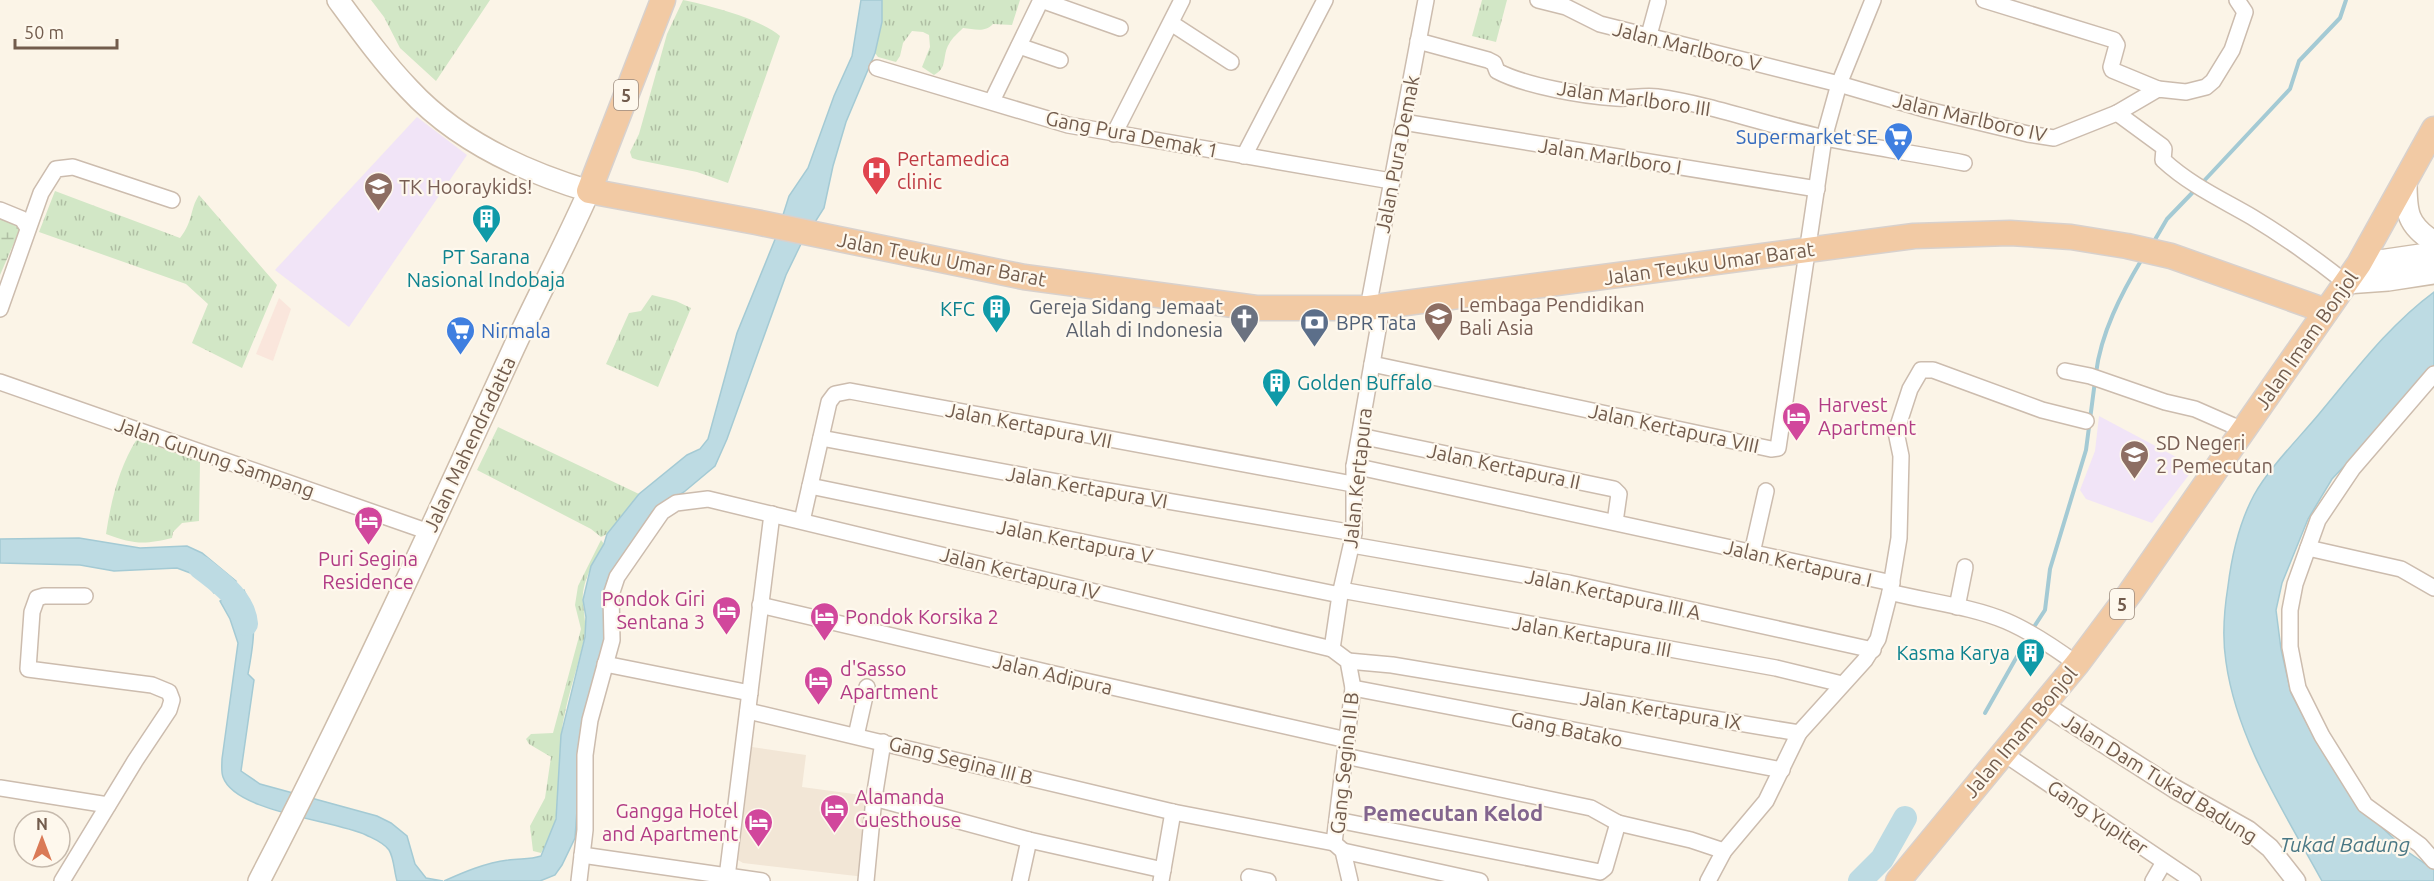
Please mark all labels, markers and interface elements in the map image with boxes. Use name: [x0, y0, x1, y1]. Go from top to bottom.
scale bar: [15, 12, 117, 50]
street label: Jalan Marlboro V: [1610, 16, 1764, 76]
text: 50 m: [24, 22, 64, 42]
street label: Jalan Pura Demak: [1370, 73, 1424, 235]
street label: Jalan Marlboro III: [1556, 76, 1712, 120]
road number: 5: [614, 80, 638, 110]
street label: Jalan Marlboro IV: [1891, 88, 2049, 146]
street label: Gang Pura Demak 1: [1044, 106, 1220, 162]
supermarket icon: Supermarket SE: [1883, 120, 1915, 162]
place label: Supermarket SE: [1736, 125, 1878, 148]
street label: Jalan Marlboro I: [1537, 133, 1683, 179]
place label: Pertamedica clinic: [897, 147, 1010, 193]
hospital icon: Pertamedica clinic: [860, 154, 892, 196]
school or university icon: TK Hooraykids!: [362, 170, 394, 212]
place label: TK Hooraykids!: [399, 175, 533, 198]
building icon: PT Sarana Nasional Indobaja: [470, 202, 502, 244]
street label: Jalan Teuku Umar Barat: [836, 227, 1049, 291]
street label: Jalan Teuku Umar Barat: [1602, 237, 1816, 289]
place label: PT Sarana Nasional Indobaja: [407, 245, 565, 291]
street label: Jalan Imam Bonjol: [2250, 266, 2362, 414]
building icon: KFC: [980, 292, 1012, 334]
place label: Lembaga Pendidikan Bali Asia: [1459, 293, 1645, 339]
place label: Gereja Sidang Jemaat Allah di Indonesia: [1029, 295, 1223, 341]
place label: KFC: [940, 297, 975, 320]
school or university icon: Lembaga Pendidikan Bali Asia: [1422, 300, 1454, 342]
church icon: Gereja Sidang Jemaat Allah di Indonesia: [1228, 302, 1260, 344]
bank icon: BPR Tata: [1299, 306, 1331, 348]
place label: BPR Tata: [1336, 311, 1416, 334]
supermarket icon: Nirmala: [444, 314, 476, 356]
place label: Nirmala: [481, 319, 551, 342]
street label: Jalan Mahendradatta: [418, 353, 520, 535]
building icon: Golden Buffalo: [1260, 366, 1292, 408]
place label: Golden Buffalo: [1297, 371, 1433, 394]
place label: Harvest Apartment: [1818, 393, 1916, 439]
street label: Jalan Kertapura VII: [944, 398, 1114, 452]
street label: Jalan Kertapura VIII: [1587, 399, 1761, 457]
hotel icon: Harvest Apartment: [1781, 400, 1813, 442]
street label: Jalan Kertapura: [1338, 407, 1376, 549]
street label: Jalan Gunung Sampang: [112, 412, 318, 502]
place label: SD Negeri 2 Pemecutan: [2156, 431, 2273, 477]
school or university icon: SD Negeri 2 Pemecutan: [2119, 438, 2151, 480]
street label: Jalan Kertapura II: [1425, 439, 1583, 493]
street label: Jalan Kertapura VI: [1004, 461, 1170, 513]
hotel icon: Puri Segina Residence: [352, 504, 384, 546]
street label: Jalan Kertapura V: [995, 515, 1155, 567]
street label: Jalan Kertapura I: [1722, 535, 1874, 591]
street label: Jalan Kertapura IV: [938, 542, 1102, 604]
place label: Puri Segina Residence: [318, 547, 418, 593]
street label: Jalan Kertapura III A: [1523, 564, 1703, 624]
place label: Pondok Giri Sentana 3: [602, 587, 705, 633]
road number: 5: [2110, 589, 2134, 619]
hotel icon: Pondok Giri Sentana 3: [710, 594, 742, 636]
hotel icon: Pondok Korsika 2: [808, 600, 840, 642]
place label: Pondok Korsika 2: [845, 605, 999, 628]
street label: Jalan Kertapura III: [1511, 611, 1673, 661]
building icon: Kasma Karya: [2015, 636, 2047, 678]
place label: Kasma Karya: [1896, 641, 2010, 664]
street label: Jalan Adipura: [991, 649, 1115, 699]
place label: d'Sasso Apartment: [840, 657, 938, 703]
street label: Jalan Imam Bonjol: [1959, 662, 2081, 802]
hotel icon: d'Sasso Apartment: [803, 664, 835, 706]
street label: Jalan Kertapura IX: [1579, 686, 1743, 734]
street label: Gang Segina II B: [1325, 691, 1363, 835]
street label: Gang Batako: [1509, 707, 1625, 751]
street label: Jalan Dam Tukad Badung: [2058, 708, 2262, 848]
street label: Gang Segina III B: [886, 731, 1036, 789]
street label: Gang Yupiter: [2043, 775, 2153, 859]
place label: Alamanda Guesthouse: [855, 785, 962, 831]
hotel icon: Alamanda Guesthouse: [818, 792, 850, 834]
place label: Gangga Hotel and Apartment: [602, 799, 738, 845]
district label: Pemecutan Kelod: [1363, 800, 1543, 825]
hotel icon: Gangga Hotel and Apartment: [743, 806, 775, 848]
north arrow: [12, 809, 72, 869]
text: N: [36, 815, 48, 833]
water label: Tukad Badung: [2280, 832, 2410, 856]

